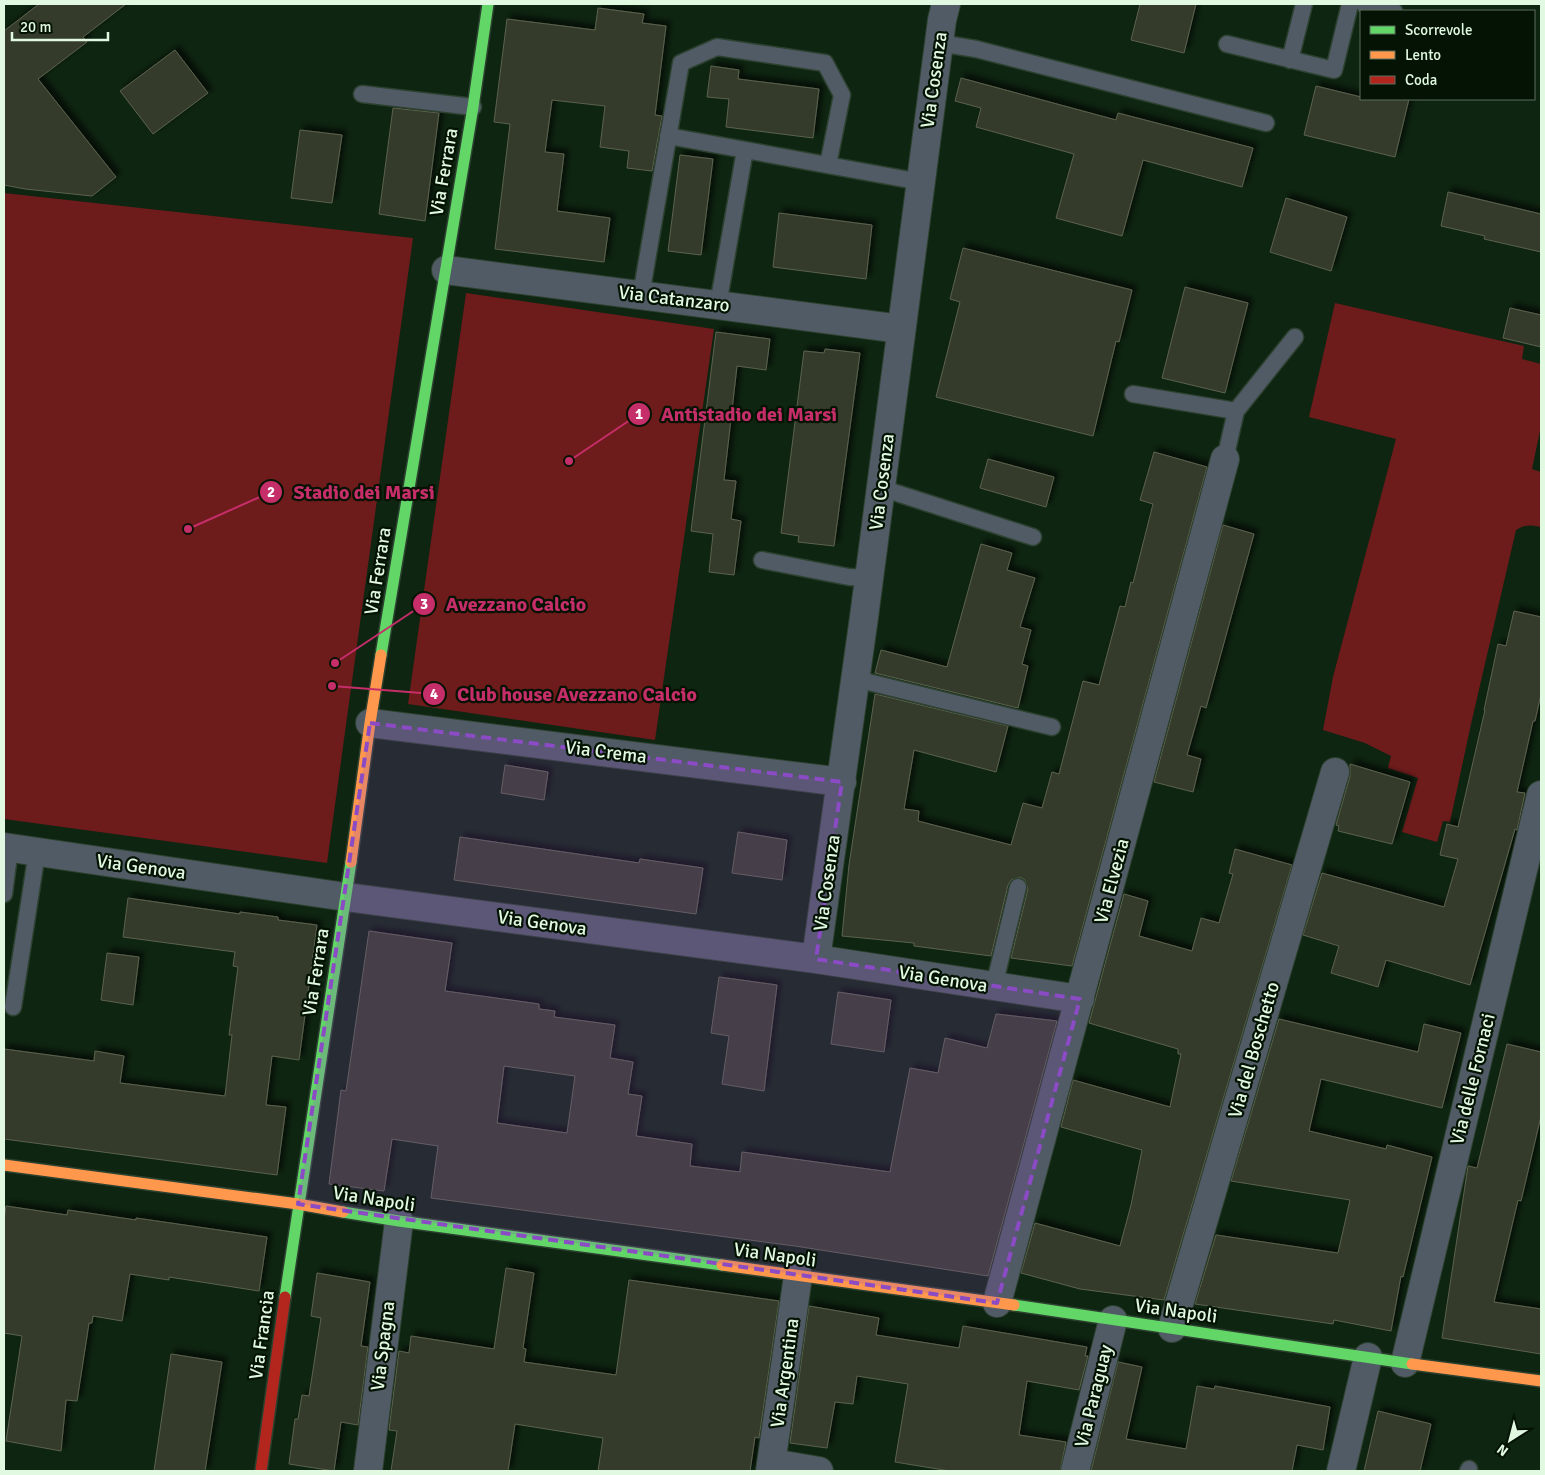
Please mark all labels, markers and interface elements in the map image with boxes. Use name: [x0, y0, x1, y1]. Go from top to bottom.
scale bar: [12, 10, 109, 42]
legend: [1360, 10, 1535, 100]
text: 20 m: [20, 18, 51, 36]
text: Scorrevole: [1405, 21, 1472, 39]
street label: Via Cosenza: [915, 30, 953, 130]
text: Lento: [1405, 46, 1441, 64]
text: Coda: [1405, 71, 1437, 89]
street label: Via Ferrara: [424, 126, 464, 218]
street label: Via Catanzaro: [617, 280, 731, 318]
callout: Antistadio dei Marsi: [626, 397, 847, 432]
text: Antistadio dei Marsi: [661, 402, 837, 427]
text: 1: [635, 405, 643, 423]
street label: Via Cosenza: [864, 432, 900, 532]
callout: Stadio dei Marsi: [258, 474, 445, 509]
text: Stadio dei Marsi: [293, 480, 435, 505]
text: 2: [267, 483, 275, 501]
street label: Via Ferrara: [359, 525, 397, 617]
callout: Avezzano Calcio: [411, 586, 597, 621]
text: Avezzano Calcio: [446, 592, 586, 617]
text: 3: [420, 595, 428, 613]
callout: Club house Avezzano Calcio: [422, 676, 707, 711]
text: Club house Avezzano Calcio: [457, 682, 697, 707]
text: 4: [430, 685, 438, 703]
street label: Via Crema: [564, 735, 648, 769]
street label: Via Cosenza: [808, 833, 846, 933]
street label: Via Elvezia: [1089, 836, 1135, 926]
street label: Via Genova: [95, 849, 187, 885]
street label: Via Genova: [496, 905, 588, 941]
street label: Via Ferrara: [297, 926, 335, 1018]
street label: Via Genova: [897, 960, 989, 998]
street label: Via del Boschetto: [1223, 979, 1285, 1121]
street label: Via delle Fornaci: [1445, 1011, 1501, 1147]
street label: Via Napoli: [331, 1181, 417, 1217]
street label: Via Napoli: [732, 1237, 818, 1273]
street label: Via Francia: [244, 1289, 280, 1381]
street label: Via Napoli: [1133, 1293, 1219, 1329]
street label: Via Spagna: [366, 1300, 400, 1392]
street label: Via Argentina: [765, 1317, 805, 1429]
street label: Via Paraguay: [1070, 1342, 1118, 1450]
north arrow: [1485, 1415, 1535, 1465]
text: N: [1494, 1440, 1512, 1460]

